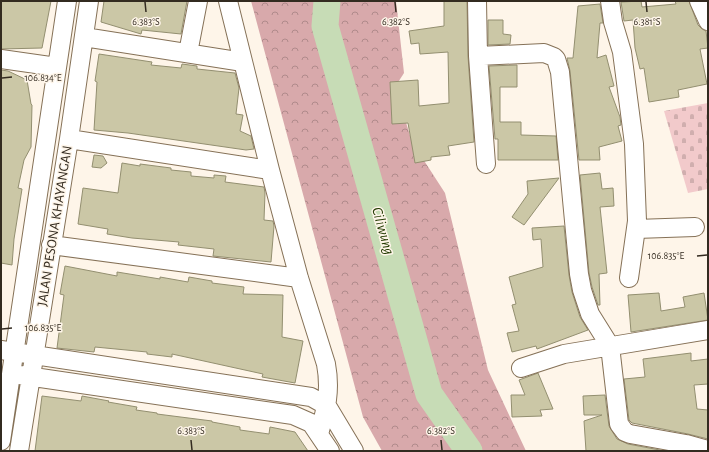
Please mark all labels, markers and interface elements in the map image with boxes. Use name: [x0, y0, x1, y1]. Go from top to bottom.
text: 6.383°S: [132, 17, 160, 27]
text: 6.382°S: [382, 17, 410, 27]
text: 6.381°S: [634, 17, 661, 27]
text: 106.834°E: [24, 73, 62, 83]
street label: JALAN PESONA KHAYANGAN: [35, 145, 75, 307]
water label: Ciliwung: [369, 206, 397, 256]
text: 106.835°E: [648, 251, 684, 261]
text: 106.835°E: [25, 323, 61, 333]
text: 6.383°S: [177, 426, 205, 436]
text: 6.382°S: [427, 426, 455, 436]

